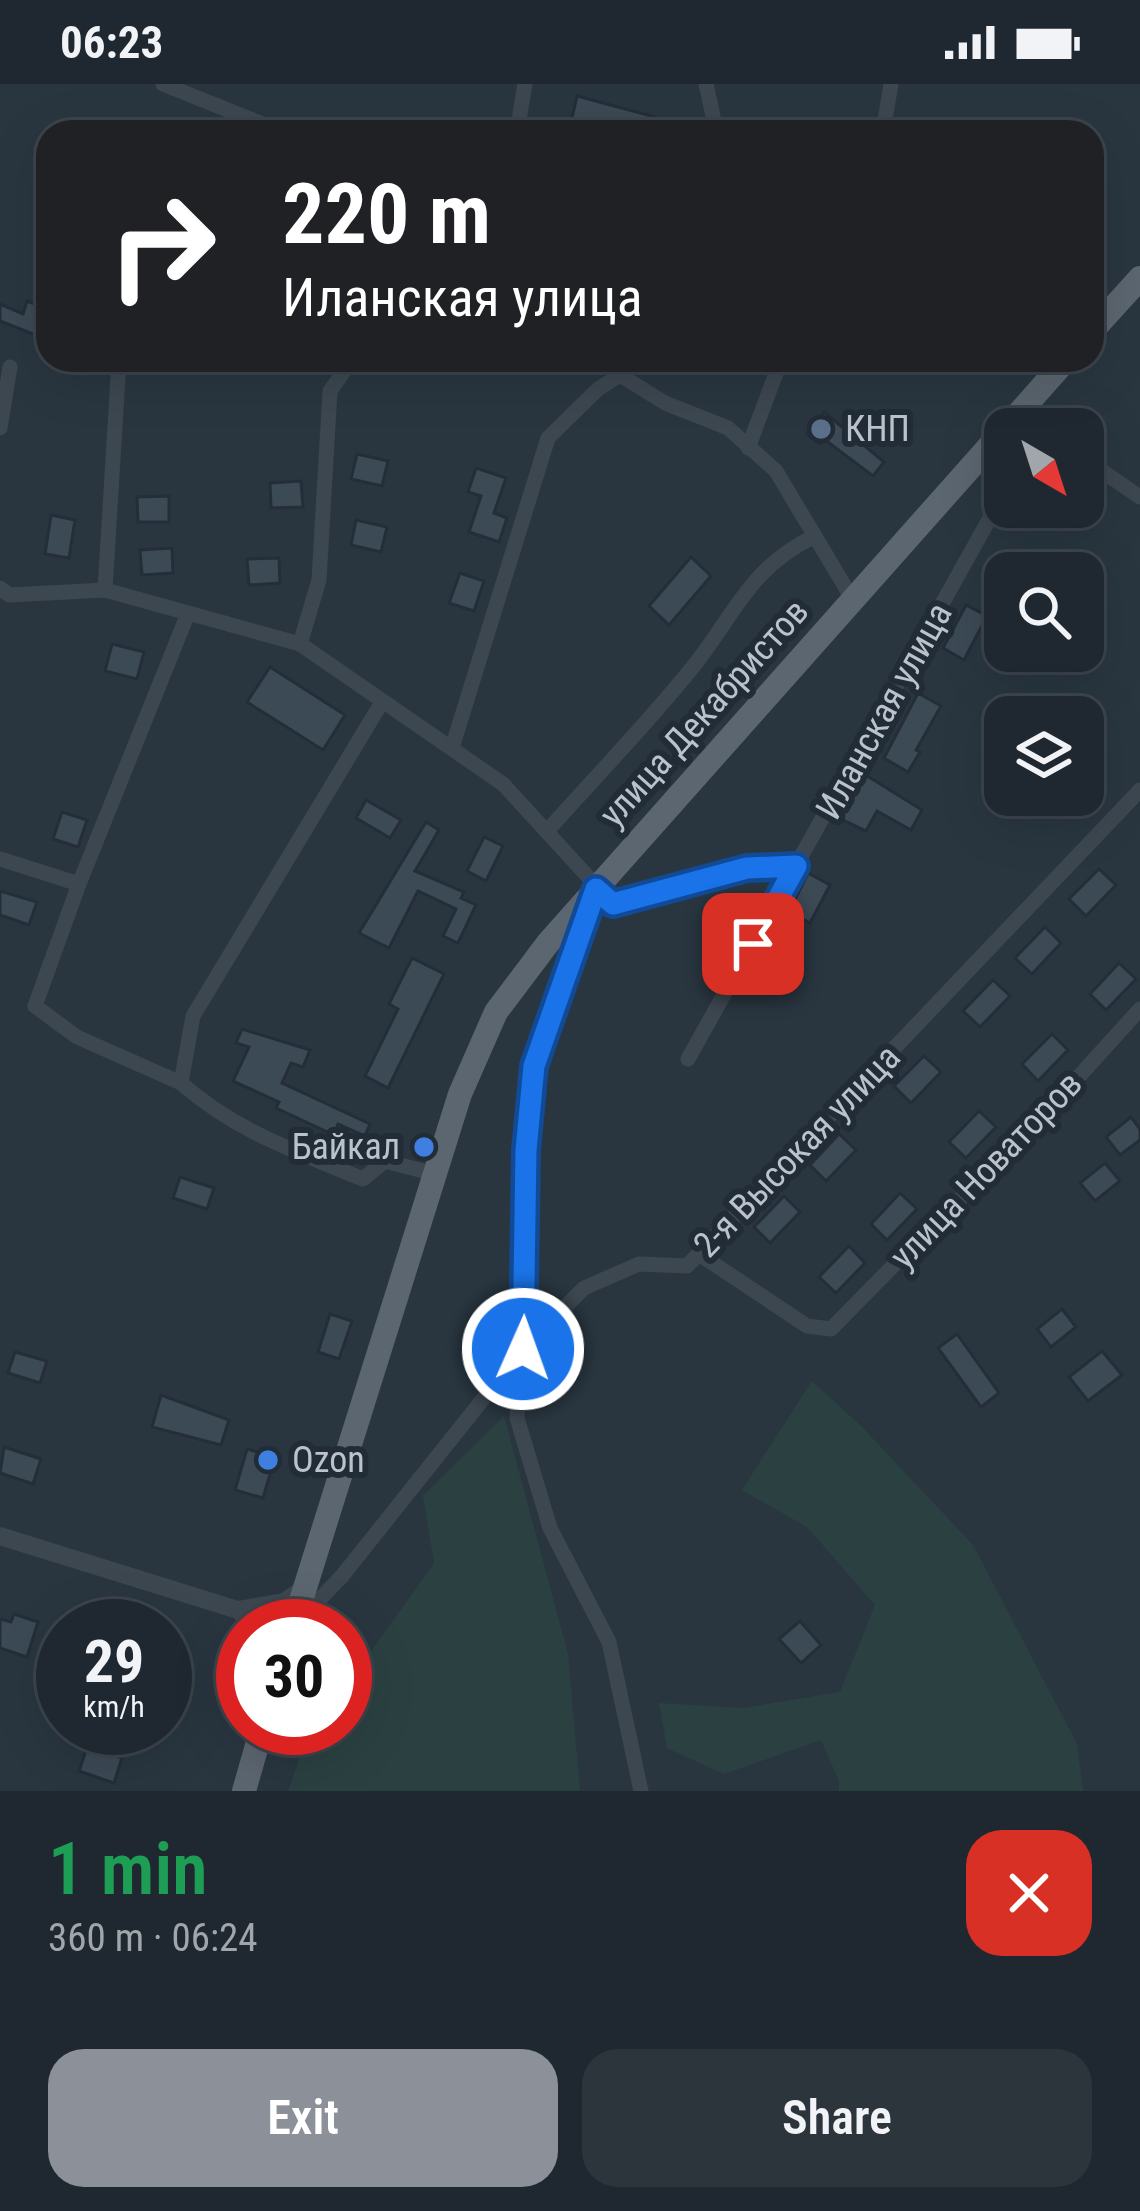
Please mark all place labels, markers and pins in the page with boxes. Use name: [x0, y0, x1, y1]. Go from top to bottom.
place label: КНП: [845, 408, 910, 450]
marker: КНП: [808, 416, 834, 442]
pin: [702, 893, 804, 995]
place label: Байкал: [292, 1126, 400, 1168]
marker: Байкал: [411, 1134, 437, 1160]
place label: Ozon: [292, 1439, 365, 1481]
marker: Ozon: [255, 1447, 281, 1473]

